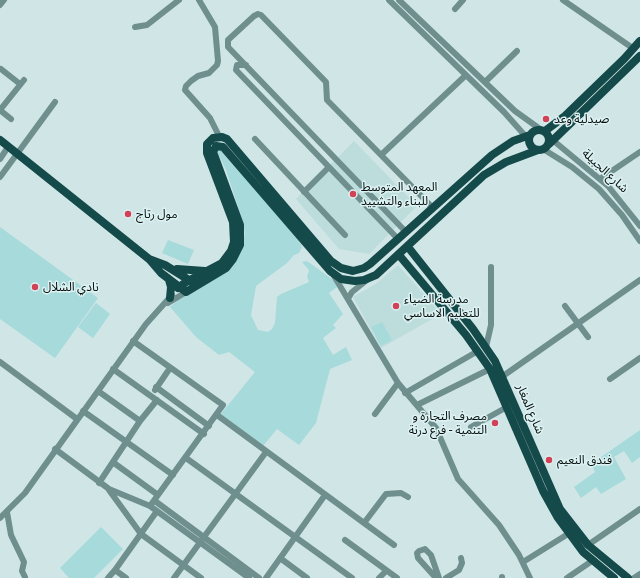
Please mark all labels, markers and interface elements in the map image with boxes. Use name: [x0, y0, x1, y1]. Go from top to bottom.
place label: صيدلية وعد: [554, 112, 609, 126]
marker: صيدلية وعد: [541, 114, 551, 124]
street label: شارع الجبيلة: [579, 146, 631, 196]
place label: المعهد المتوسط للبناء والتشييد: [361, 180, 437, 208]
marker: المعهد المتوسط للبناء والتشييد: [348, 189, 358, 199]
place label: مول رتاج: [136, 207, 177, 221]
marker: مول رتاج: [123, 209, 133, 219]
place label: نادي الشلال: [43, 280, 99, 294]
marker: نادي الشلال: [30, 282, 40, 292]
place label: مدرسة الضياء للتعليم الاساسي: [404, 292, 480, 320]
marker: مدرسة الضياء للتعليم الاساسي: [391, 301, 401, 311]
street label: شارع المغار: [513, 382, 547, 436]
place label: مصرف التجارة و التنمية - فرع درنة: [409, 409, 487, 437]
marker: مصرف التجارة و التنمية - فرع درنة: [490, 418, 500, 428]
place label: فندق النعيم: [557, 453, 612, 467]
marker: فندق النعيم: [544, 455, 554, 465]

